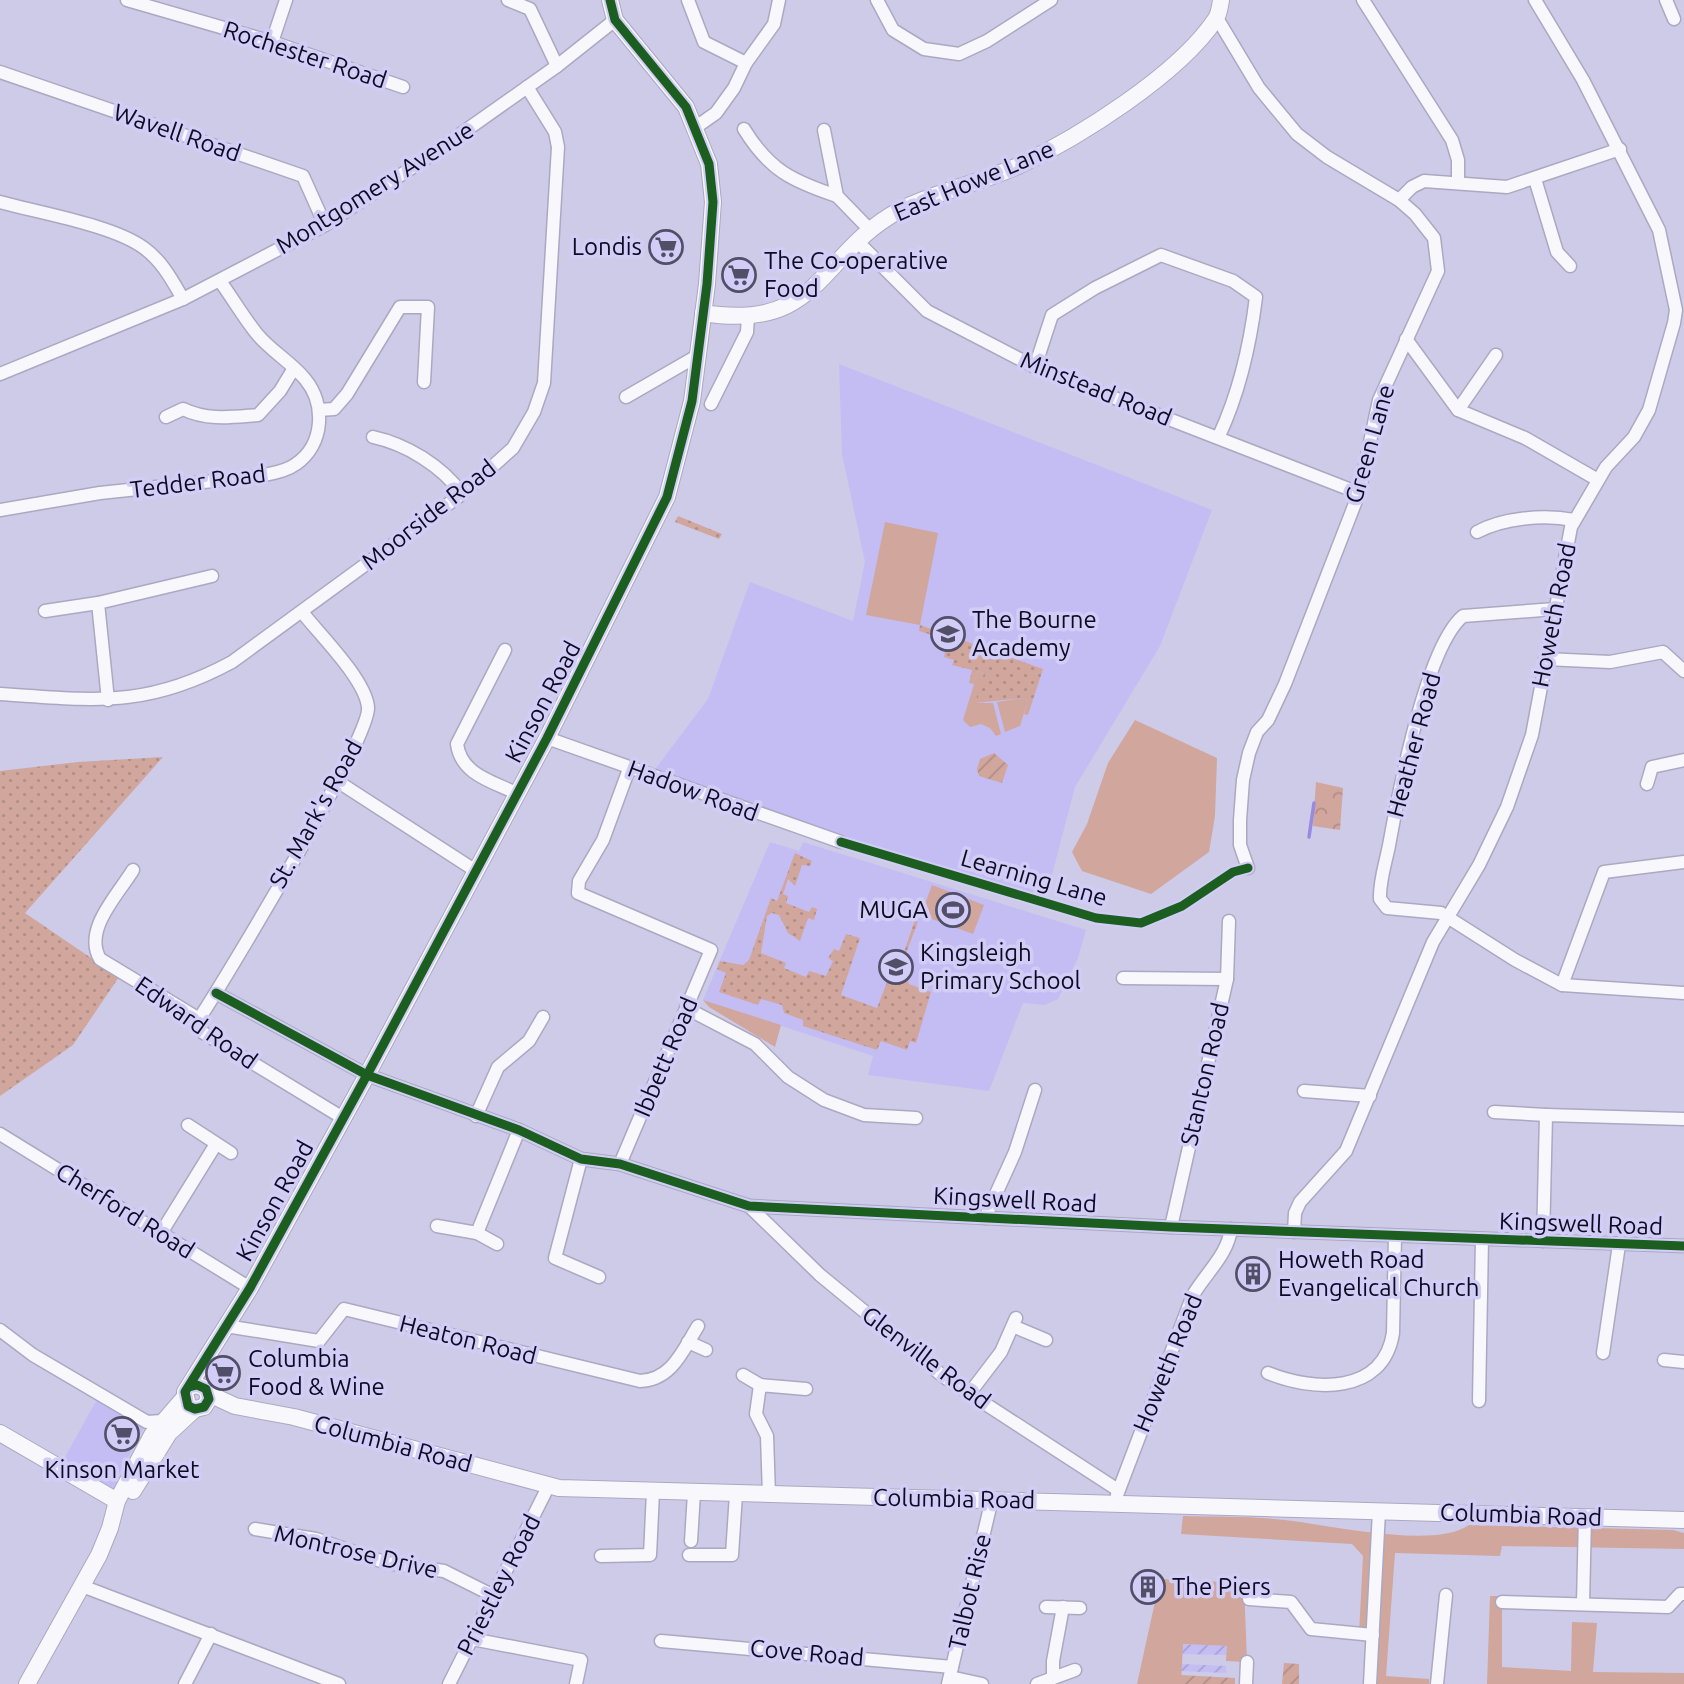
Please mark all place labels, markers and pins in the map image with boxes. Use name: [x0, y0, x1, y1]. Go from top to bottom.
supermarket icon: Londis: [647, 228, 685, 266]
place label: Londis: [572, 233, 642, 260]
place label: The Co-operative Food: [764, 247, 948, 302]
supermarket icon: The Co-operative Food: [720, 256, 758, 294]
place label: The Bourne Academy: [972, 606, 1097, 661]
school or university icon: The Bourne Academy: [929, 615, 967, 653]
sports icon: MUGA: [934, 891, 972, 929]
place label: MUGA: [859, 896, 928, 923]
place label: Kingsleigh Primary School: [920, 939, 1081, 994]
school or university icon: Kingsleigh Primary School: [877, 948, 915, 986]
place label: Howeth Road Evangelical Church: [1278, 1246, 1479, 1301]
building icon: Howeth Road Evangelical Church: [1234, 1255, 1272, 1293]
place label: Columbia Food & Wine: [248, 1345, 385, 1400]
supermarket icon: Columbia Food & Wine: [204, 1354, 242, 1392]
supermarket icon: Kinson Market: [103, 1415, 141, 1453]
place label: Kinson Market: [45, 1456, 200, 1483]
building icon: The Piers: [1129, 1568, 1167, 1606]
place label: The Piers: [1172, 1573, 1271, 1600]

